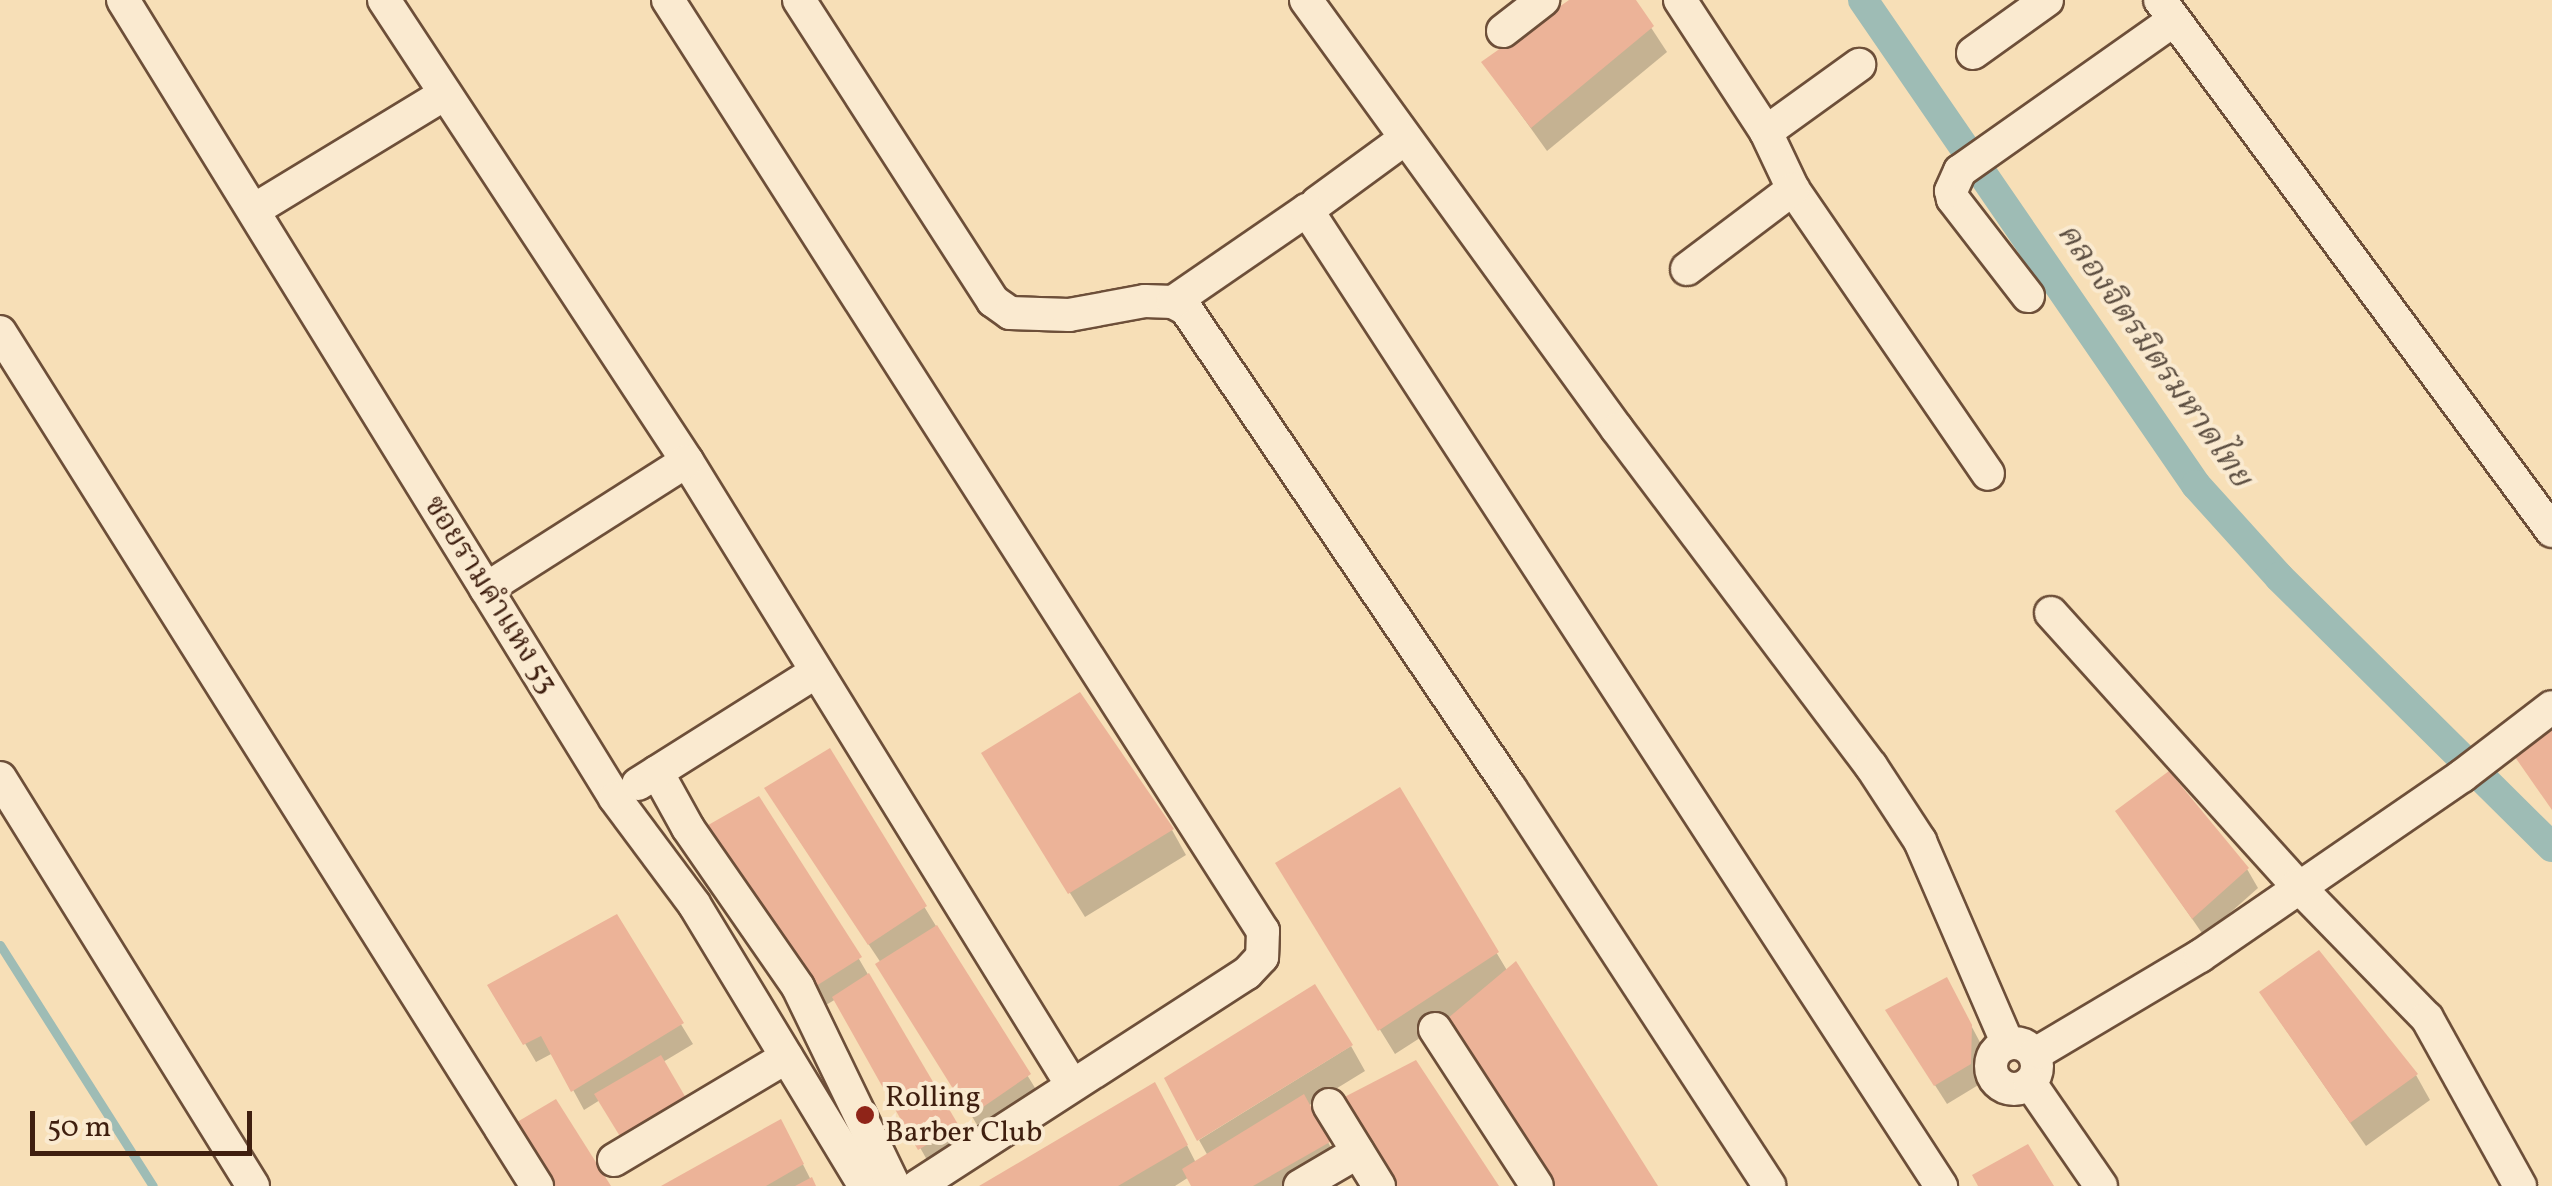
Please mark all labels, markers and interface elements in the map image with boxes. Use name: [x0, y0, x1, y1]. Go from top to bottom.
water label: คลองจิตรมิตรมหาดไทย: [2047, 216, 2259, 496]
street label: ซอยรามคำแหง 53: [415, 490, 565, 700]
place label: Rolling Barber Club: [885, 1080, 1042, 1150]
scale bar: [35, 1091, 258, 1153]
marker: Rolling Barber Club: [854, 1104, 876, 1126]
text: 50 m: [47, 1107, 111, 1149]

